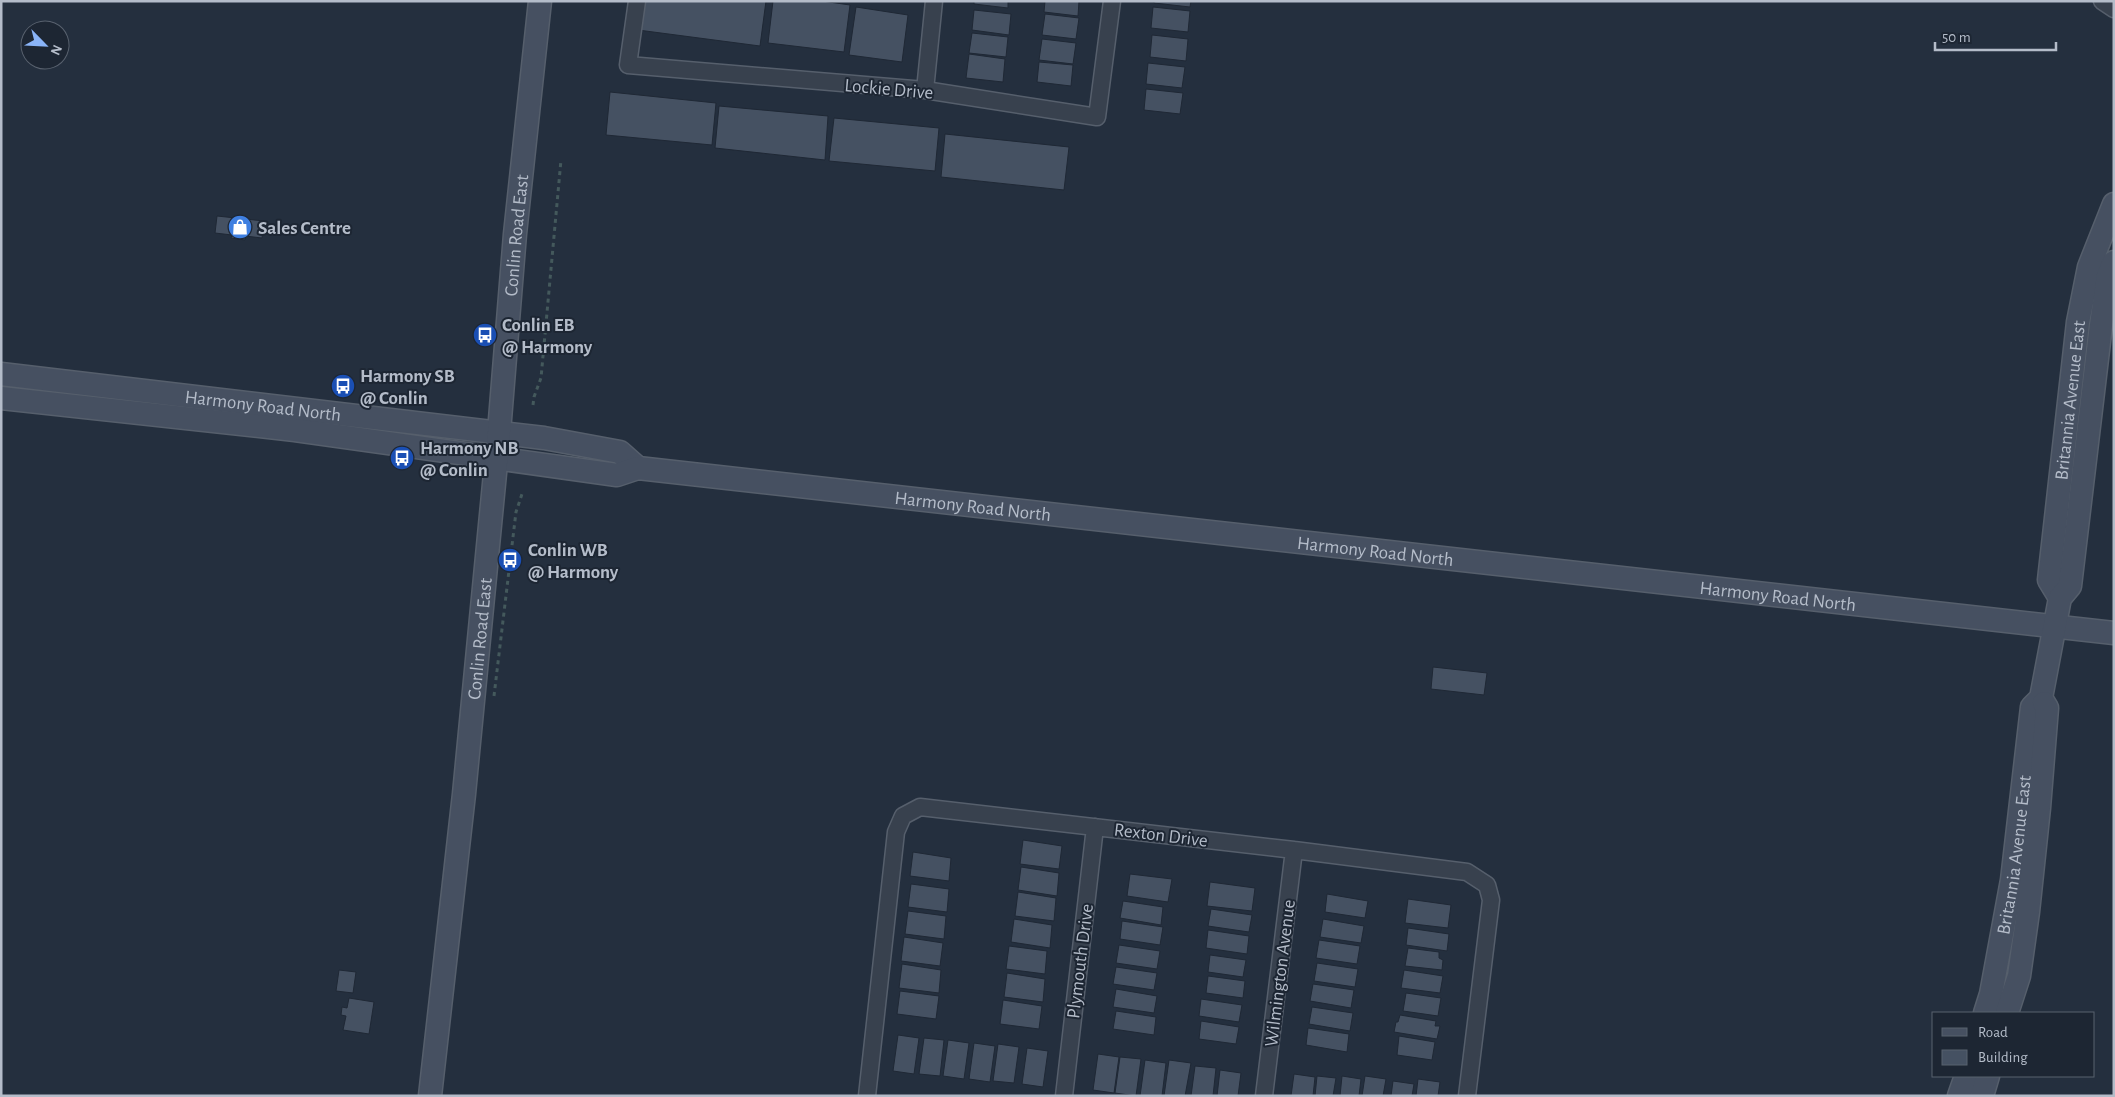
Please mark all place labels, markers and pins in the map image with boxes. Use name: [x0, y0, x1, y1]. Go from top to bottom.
shop icon: Sales Centre: [227, 214, 253, 240]
place label: Sales Centre: [258, 219, 351, 238]
place label: Conlin EB @ Harmony: [502, 316, 593, 357]
bus stop icon: Conlin EB @ Harmony: [472, 322, 498, 348]
place label: Harmony SB @ Conlin: [360, 367, 455, 408]
bus stop icon: Harmony SB @ Conlin: [330, 373, 356, 399]
place label: Harmony NB @ Conlin: [420, 439, 519, 480]
bus stop icon: Harmony NB @ Conlin: [389, 445, 415, 471]
place label: Conlin WB @ Harmony: [528, 541, 619, 582]
bus stop icon: Conlin WB @ Harmony: [497, 547, 523, 573]

